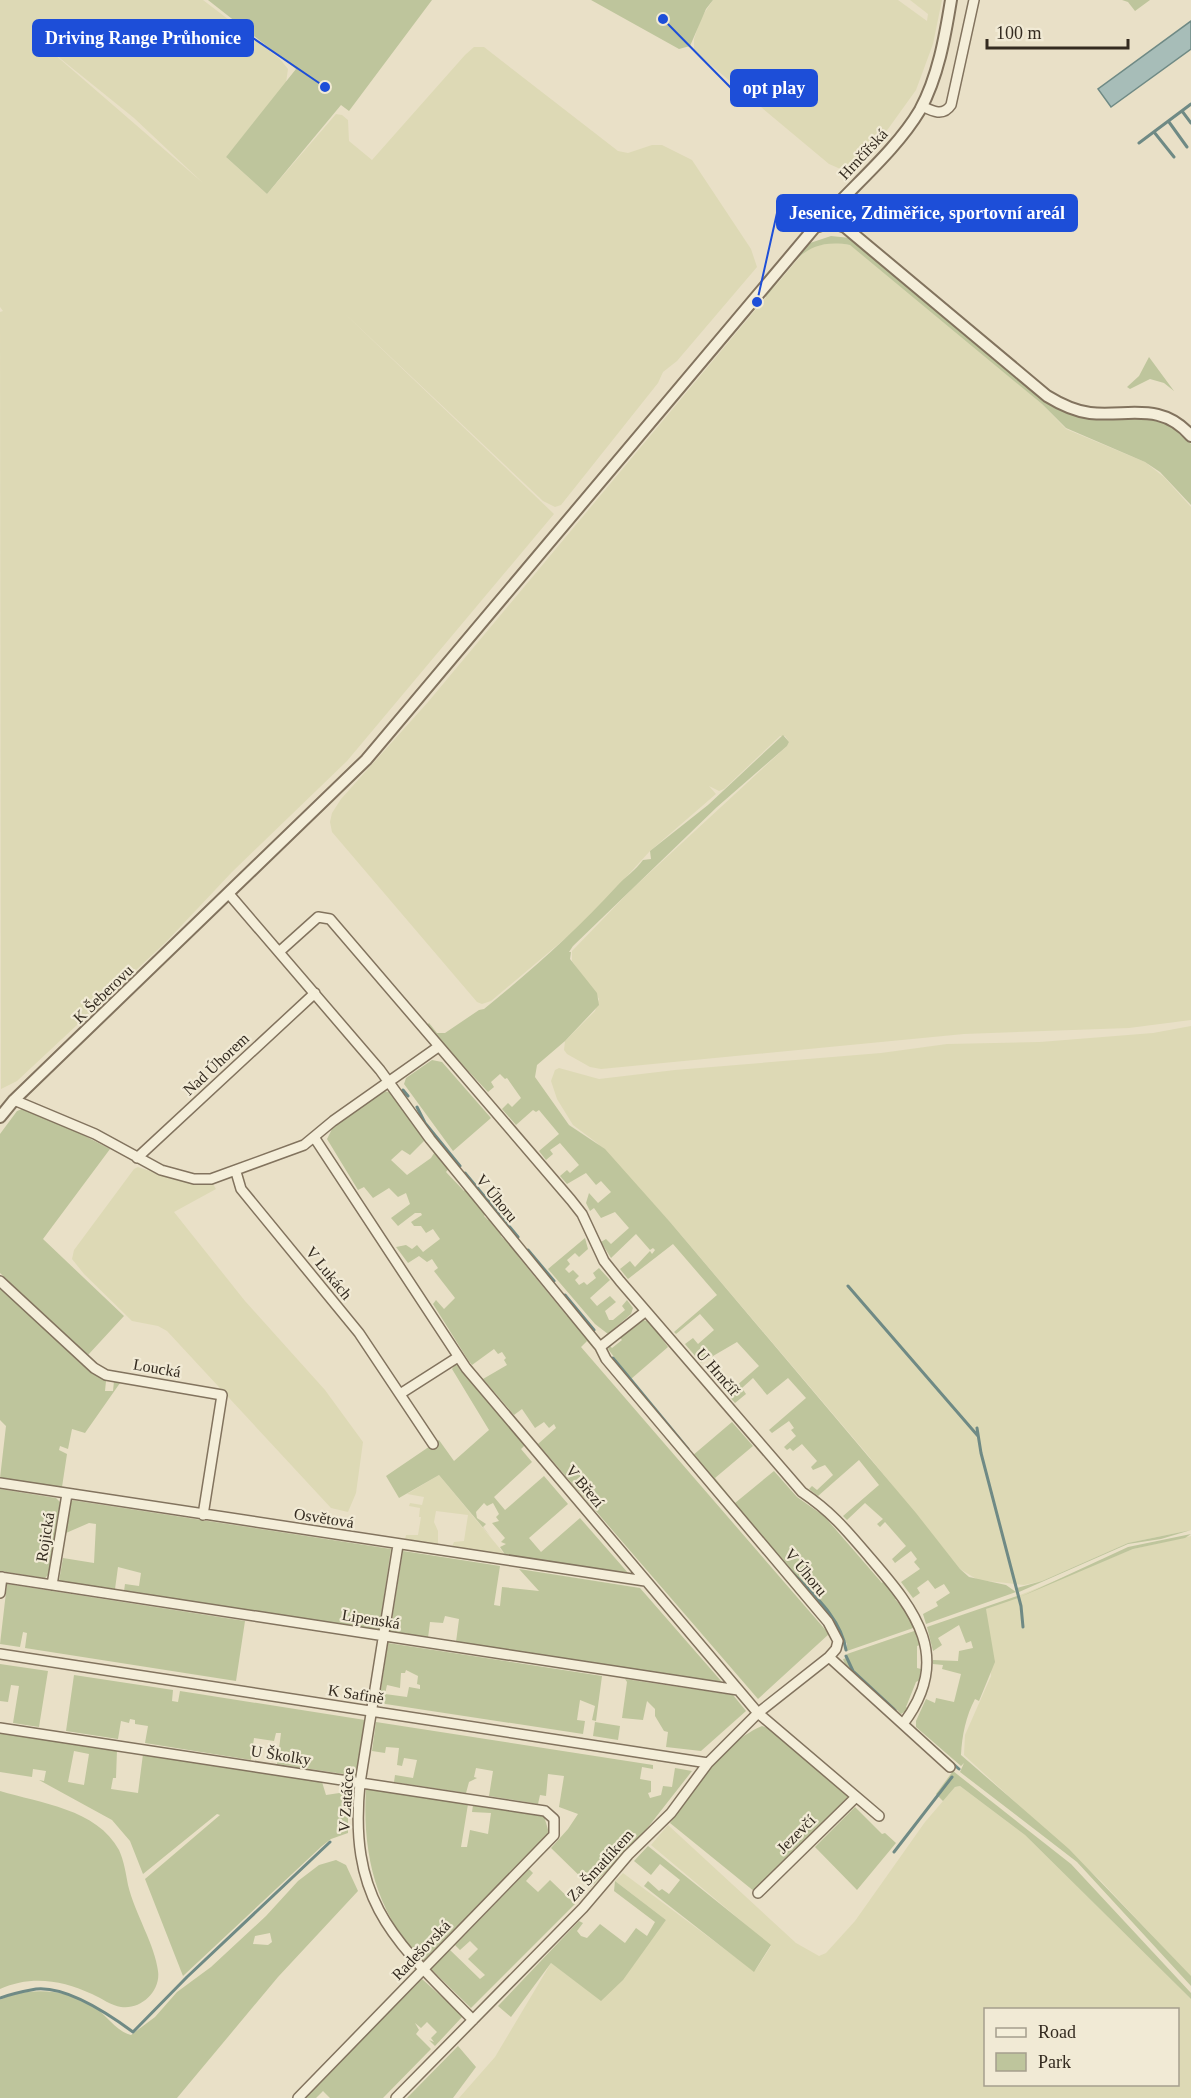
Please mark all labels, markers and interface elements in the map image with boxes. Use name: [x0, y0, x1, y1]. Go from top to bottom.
scale bar: [987, 12, 1128, 50]
callout: Driving Range Průhonice: [33, 20, 253, 56]
text: 100 m: [996, 23, 1042, 43]
text: Driving Range Průhonice: [45, 28, 241, 48]
callout: opt play: [731, 70, 817, 106]
text: opt play: [743, 78, 805, 98]
street label: Hrnčířská: [835, 125, 891, 183]
callout: Jesenice, Zdiměřice, sportovní areál: [777, 195, 1077, 231]
text: Jesenice, Zdiměřice, sportovní areál: [789, 203, 1065, 223]
street label: K Šeberovu: [69, 961, 136, 1027]
street label: Nad Úhorem: [179, 1028, 253, 1099]
street label: V Úhoru: [473, 1170, 522, 1225]
street label: V Lukách: [302, 1243, 356, 1303]
street label: U Hrnčíř: [693, 1345, 744, 1400]
street label: Loucká: [132, 1355, 182, 1381]
street label: V Březí: [562, 1461, 608, 1511]
street label: Osvětová: [293, 1505, 355, 1531]
street label: Rojická: [33, 1511, 58, 1563]
street label: V Úhoru: [781, 1544, 831, 1599]
street label: Lipenská: [341, 1606, 401, 1633]
street label: K Safině: [327, 1681, 385, 1707]
street label: U Školky: [249, 1741, 313, 1769]
street label: V Zatáčce: [335, 1767, 357, 1833]
street label: Jezevčí: [773, 1811, 819, 1857]
street label: Za Šmatlíkem: [563, 1825, 637, 1904]
street label: Radešovská: [388, 1917, 454, 1983]
legend: [984, 2008, 1179, 2086]
text: Road: [1038, 2022, 1076, 2042]
text: Park: [1038, 2052, 1071, 2072]

